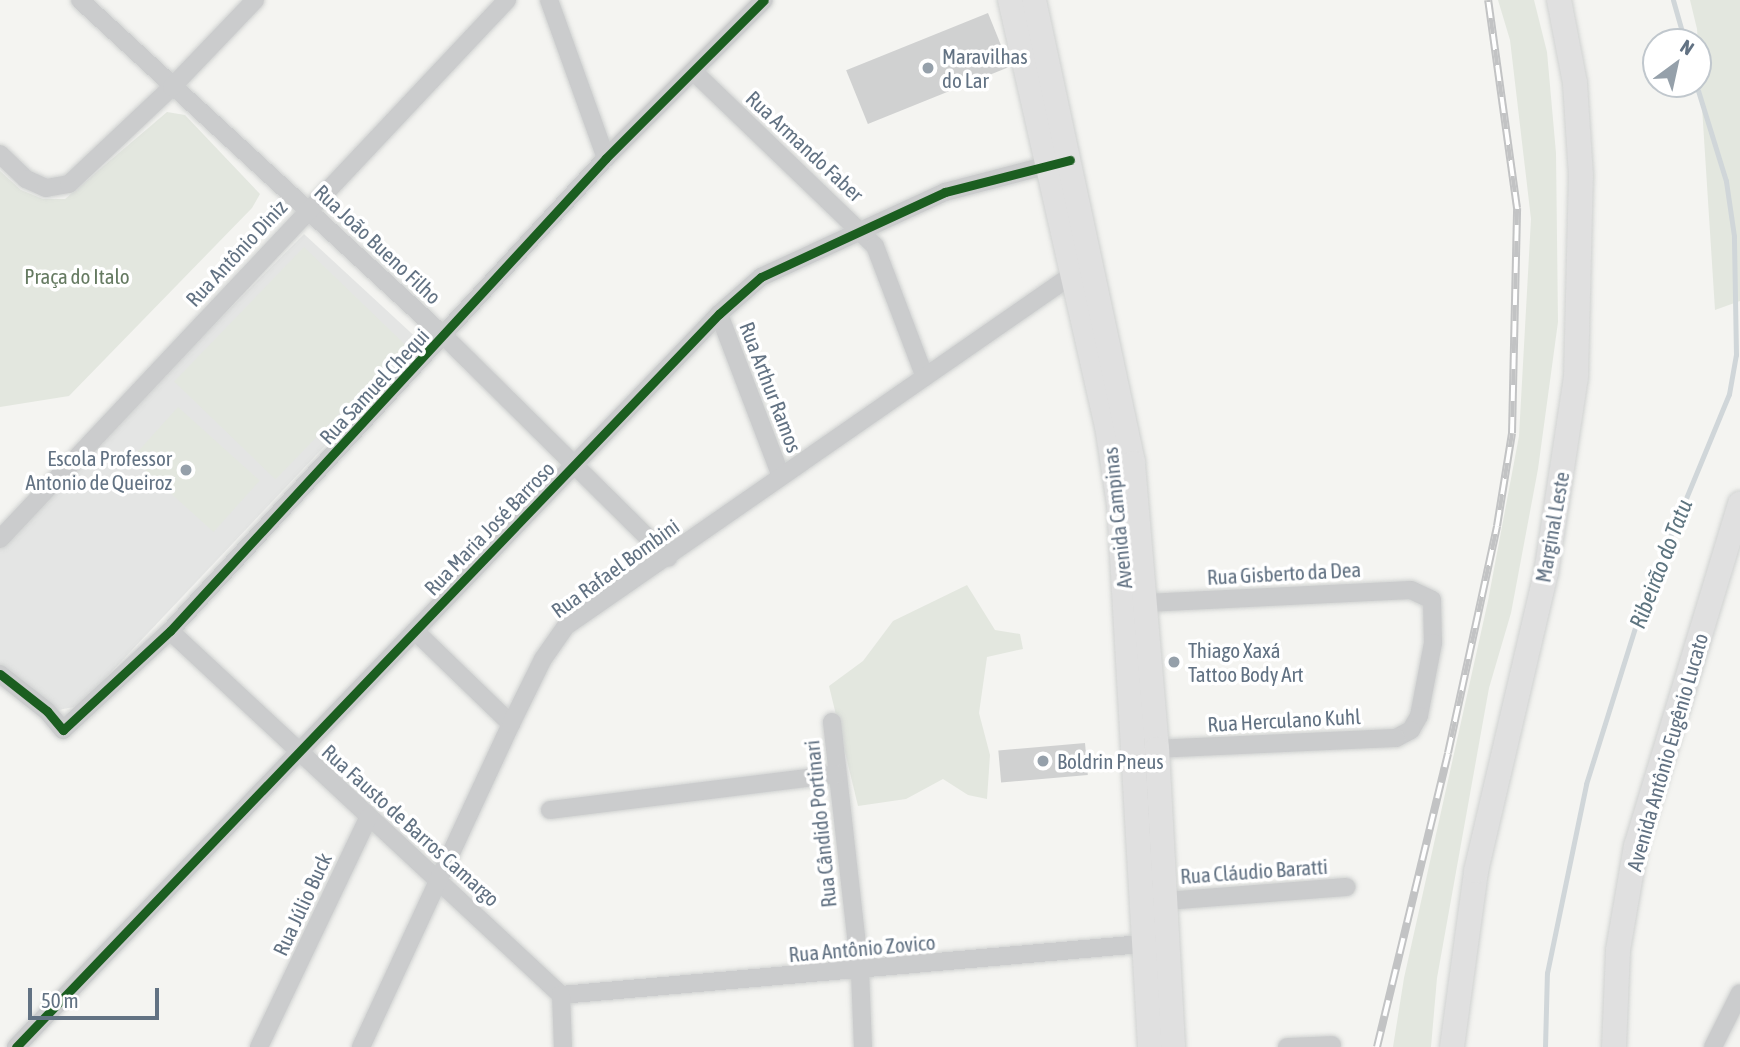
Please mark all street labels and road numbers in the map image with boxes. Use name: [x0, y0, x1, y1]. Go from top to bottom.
street label: Rua Armando Faber: [741, 85, 869, 207]
street label: Rua João Bueno Filho: [309, 179, 447, 309]
street label: Rua Antônio Diniz: [180, 195, 292, 311]
street label: Rua Arthur Ramos: [735, 318, 807, 456]
street label: Rua Samuel Chequi: [314, 323, 434, 449]
street label: Avenida Campinas: [1097, 446, 1137, 590]
street label: Rua Maria José Barroso: [419, 456, 559, 600]
street label: Marginal Leste: [1530, 470, 1574, 584]
street label: Rua Rafael Bombini: [546, 513, 684, 623]
street label: Rua Gisberto da Dea: [1206, 556, 1362, 590]
street label: Avenida Antônio Eugênio Lucato: [1621, 630, 1713, 874]
street label: Rua Herculano Kuhl: [1207, 703, 1361, 737]
street label: Rua Fausto de Barros Camargo: [317, 739, 505, 911]
street label: Rua Cândido Portinari: [799, 739, 841, 909]
street label: Rua Júlio Buck: [267, 849, 337, 959]
street label: Rua Cláudio Baratti: [1179, 853, 1329, 889]
street label: Rua Antônio Zovico: [787, 929, 937, 967]

